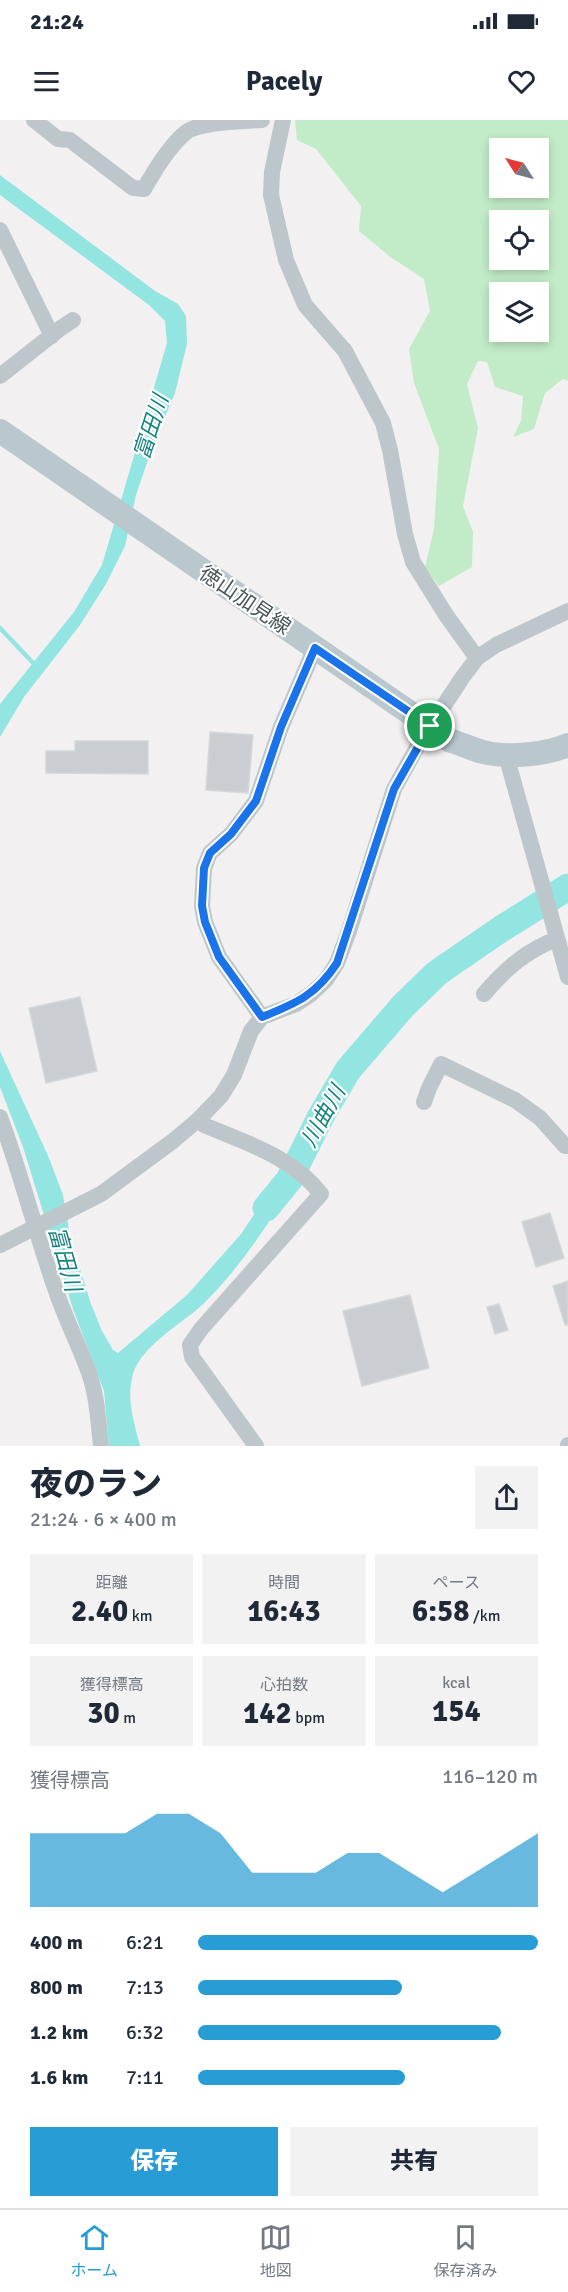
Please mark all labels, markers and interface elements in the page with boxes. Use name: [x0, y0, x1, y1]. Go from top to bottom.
text: 21:24: [30, 8, 84, 35]
icon: menu: [30, 65, 63, 98]
text: Pacely: [246, 65, 322, 98]
icon: heart: [505, 65, 538, 98]
north arrow: [489, 138, 549, 198]
map controls: [489, 138, 549, 342]
button: locate: [489, 210, 549, 270]
button: layers: [489, 282, 549, 342]
water label: 富田川: [128, 390, 175, 463]
street label: 徳山加見線: [194, 560, 296, 640]
pin: [404, 700, 455, 751]
icon: arrive: [413, 709, 446, 742]
water label: 川曲川: [295, 1079, 352, 1151]
water label: 富田川: [43, 1224, 88, 1296]
text: 夜のラン: [30, 1464, 162, 1505]
button: share: [475, 1466, 538, 1529]
text: 21:24 · 6 × 400 m: [30, 1507, 177, 1532]
text: 距離: [96, 1573, 128, 1593]
text: 時間: [268, 1573, 300, 1593]
text: ペース: [433, 1573, 480, 1593]
text: 2.40: [71, 1593, 128, 1630]
text: 16:43: [247, 1593, 321, 1630]
text: 6:58: [412, 1593, 470, 1630]
text: km: [128, 1606, 152, 1626]
text: /km: [470, 1606, 501, 1626]
text: kcal: [442, 1673, 470, 1693]
text: 獲得標高: [80, 1675, 144, 1695]
text: 心拍数: [260, 1675, 308, 1695]
text: 154: [432, 1693, 481, 1730]
text: 30: [87, 1695, 120, 1732]
text: 142: [243, 1695, 292, 1732]
text: m: [120, 1708, 136, 1728]
text: bpm: [292, 1708, 325, 1728]
text: 116–120 m: [442, 1764, 538, 1789]
text: 獲得標高: [30, 1768, 110, 1793]
text: 400 m: [30, 1930, 83, 1955]
text: 6:21: [126, 1930, 164, 1955]
text: 800 m: [30, 1975, 83, 2000]
text: 7:13: [126, 1975, 164, 2000]
text: 1.2 km: [30, 2020, 88, 2045]
text: 6:32: [126, 2020, 164, 2045]
text: 1.6 km: [30, 2065, 88, 2090]
text: 7:11: [126, 2065, 164, 2090]
button: 保存: [30, 2127, 278, 2196]
button: 共有: [290, 2127, 538, 2196]
tab: ホーム: [71, 2221, 118, 2281]
tab: 地図: [259, 2221, 292, 2281]
tab: 保存済み: [433, 2221, 497, 2281]

